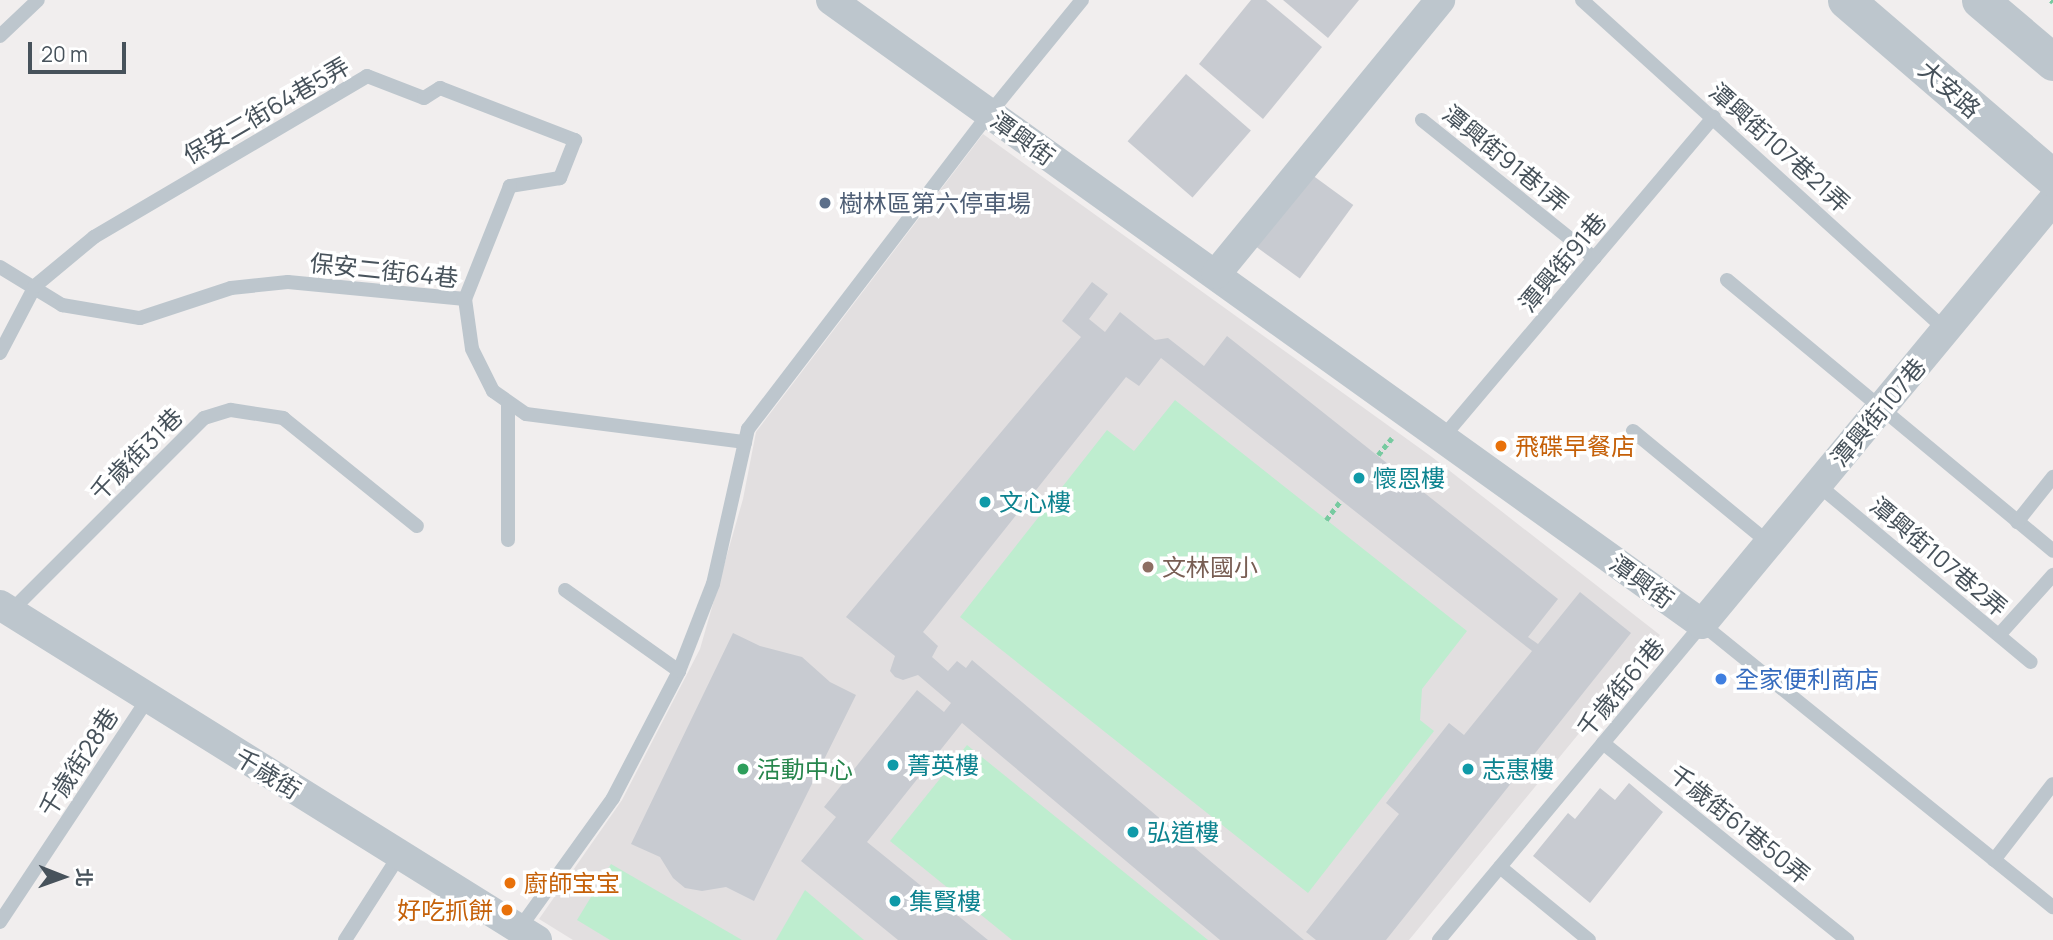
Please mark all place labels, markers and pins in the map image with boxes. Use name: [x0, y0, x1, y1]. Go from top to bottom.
place label: 樹林區第六停車場: [839, 189, 1031, 217]
marker: 樹林區第六停車場: [817, 195, 833, 211]
place label: 飛碟早餐店: [1515, 432, 1635, 460]
marker: 飛碟早餐店: [1493, 438, 1509, 454]
place label: 懷恩樓: [1373, 464, 1445, 492]
marker: 懷恩樓: [1351, 470, 1367, 486]
place label: 文心樓: [999, 488, 1071, 516]
marker: 文心樓: [977, 494, 993, 510]
place label: 文林國小: [1162, 553, 1258, 581]
marker: 文林國小: [1140, 559, 1156, 575]
place label: 全家便利商店: [1735, 665, 1879, 693]
marker: 全家便利商店: [1713, 671, 1729, 687]
place label: 菁英樓: [907, 751, 979, 779]
place label: 活動中心: [757, 755, 853, 783]
place label: 志惠樓: [1482, 755, 1554, 783]
marker: 菁英樓: [885, 757, 901, 773]
marker: 活動中心: [735, 761, 751, 777]
marker: 志惠樓: [1460, 761, 1476, 777]
place label: 弘道樓: [1147, 818, 1219, 846]
marker: 弘道樓: [1125, 824, 1141, 840]
place label: 廚師宝宝: [524, 869, 620, 897]
marker: 廚師宝宝: [502, 875, 518, 891]
place label: 集賢樓: [909, 887, 981, 915]
marker: 集賢樓: [887, 893, 903, 909]
place label: 好吃抓餅: [397, 896, 493, 924]
marker: 好吃抓餅: [499, 902, 515, 918]

